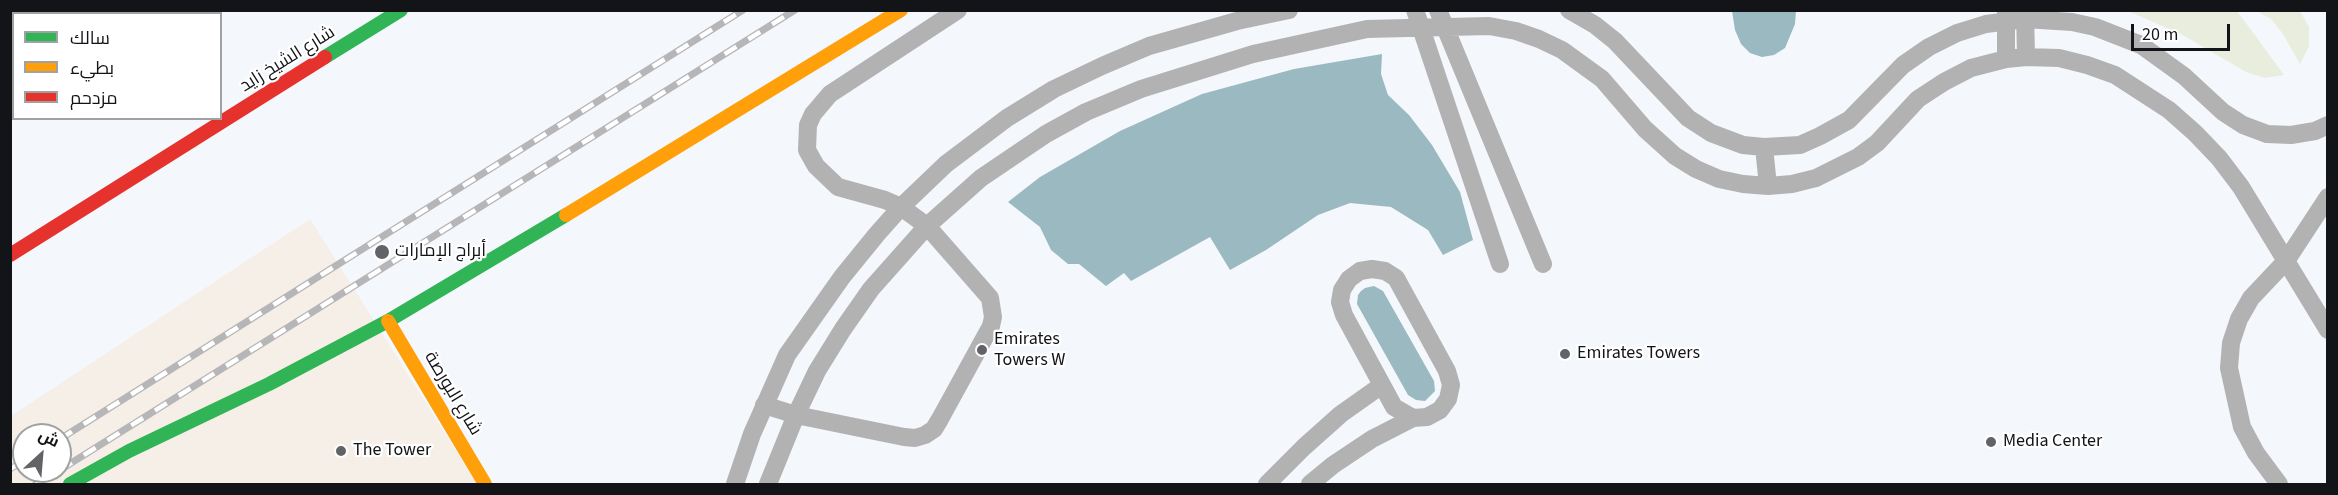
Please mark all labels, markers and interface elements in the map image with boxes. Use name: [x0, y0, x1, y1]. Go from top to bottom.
legend: [12, 12, 222, 120]
scale bar: [2134, 12, 2233, 50]
street label: شارع الشيخ زايد: [237, 22, 339, 98]
text: 20 m: [2142, 22, 2178, 47]
text: سالك: [70, 26, 110, 51]
text: بطيء: [70, 56, 114, 81]
text: مزدحم: [70, 86, 118, 111]
place label: أبراج الإمارات: [395, 241, 486, 263]
marker: أبراج الإمارات: [373, 243, 391, 261]
place label: Emirates Towers W: [994, 329, 1065, 372]
marker: Emirates Towers W: [975, 343, 989, 357]
place label: Emirates Towers: [1577, 343, 1700, 365]
marker: Emirates Towers: [1558, 347, 1572, 361]
street label: شارع البورصة: [419, 348, 485, 440]
north arrow: [12, 423, 72, 483]
text: ش: [35, 424, 63, 453]
place label: Media Center: [2003, 431, 2102, 453]
marker: Media Center: [1984, 435, 1998, 449]
place label: The Tower: [353, 440, 431, 462]
marker: The Tower: [334, 444, 348, 458]

